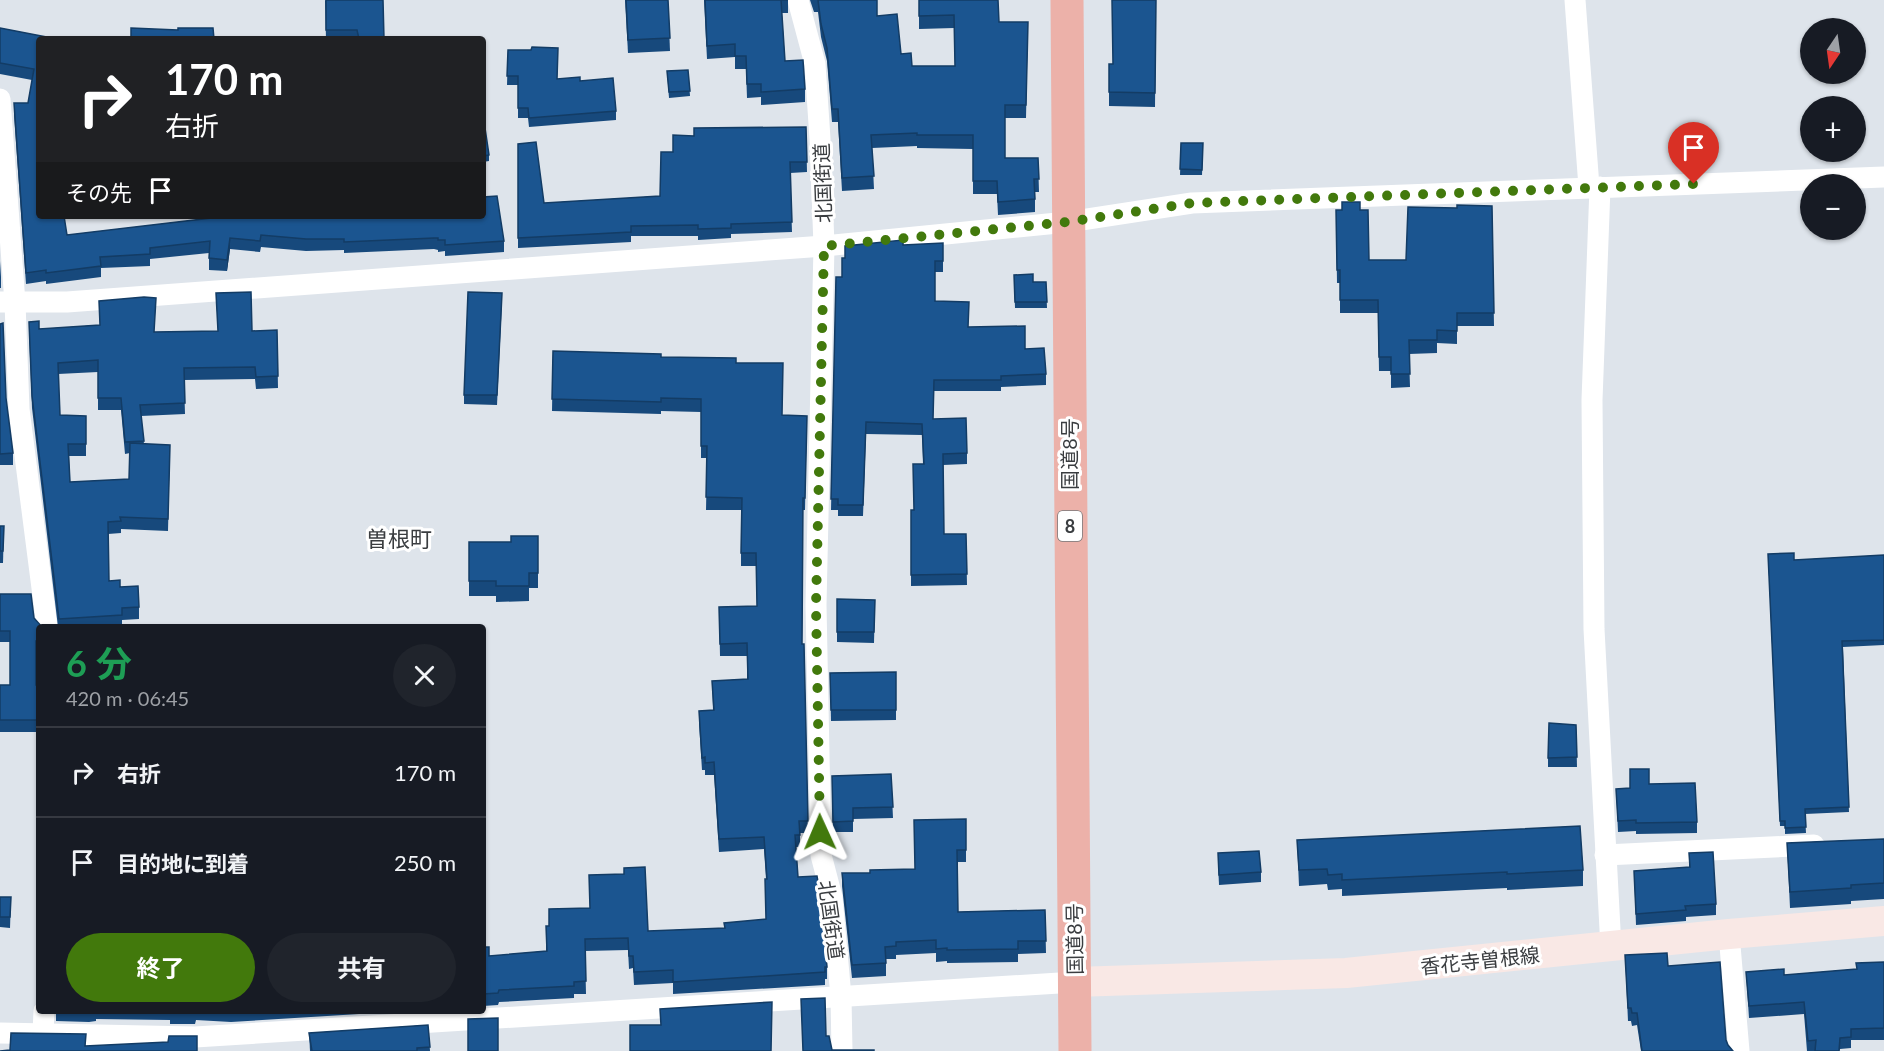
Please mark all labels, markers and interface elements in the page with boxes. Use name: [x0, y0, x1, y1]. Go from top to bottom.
north arrow: [1800, 18, 1866, 84]
map controls: [1800, 18, 1866, 240]
text: 170 m: [165, 54, 283, 104]
icon: right: [66, 60, 144, 138]
button: +: [1800, 96, 1866, 162]
text: 右折: [165, 109, 219, 142]
pin: [1668, 122, 1719, 184]
icon: arrive: [1677, 131, 1710, 164]
street label: 北国街道: [809, 143, 835, 223]
icon: arrive: [144, 174, 177, 207]
button: −: [1800, 174, 1866, 240]
text: その先: [66, 179, 132, 206]
street label: 国道8号: [1057, 418, 1081, 490]
road number: 8: [1058, 511, 1082, 541]
district label: 曽根町: [366, 525, 432, 552]
text: 6 分: [66, 641, 132, 685]
button: close: [393, 644, 456, 707]
text: 420 m · 06:45: [66, 686, 189, 710]
icon: right: [66, 756, 99, 789]
text: 170 m: [394, 759, 456, 786]
text: 右折: [117, 760, 161, 787]
position arrow: [788, 800, 852, 864]
icon: arrive: [66, 846, 99, 879]
text: 250 m: [394, 849, 456, 876]
text: 目的地に到着: [117, 850, 249, 877]
street label: 北国街道: [815, 879, 849, 961]
street label: 国道8号: [1061, 903, 1087, 975]
button: 終了: [66, 933, 255, 1002]
button: 共有: [267, 933, 456, 1002]
street label: 香花寺曽根線: [1419, 942, 1541, 978]

